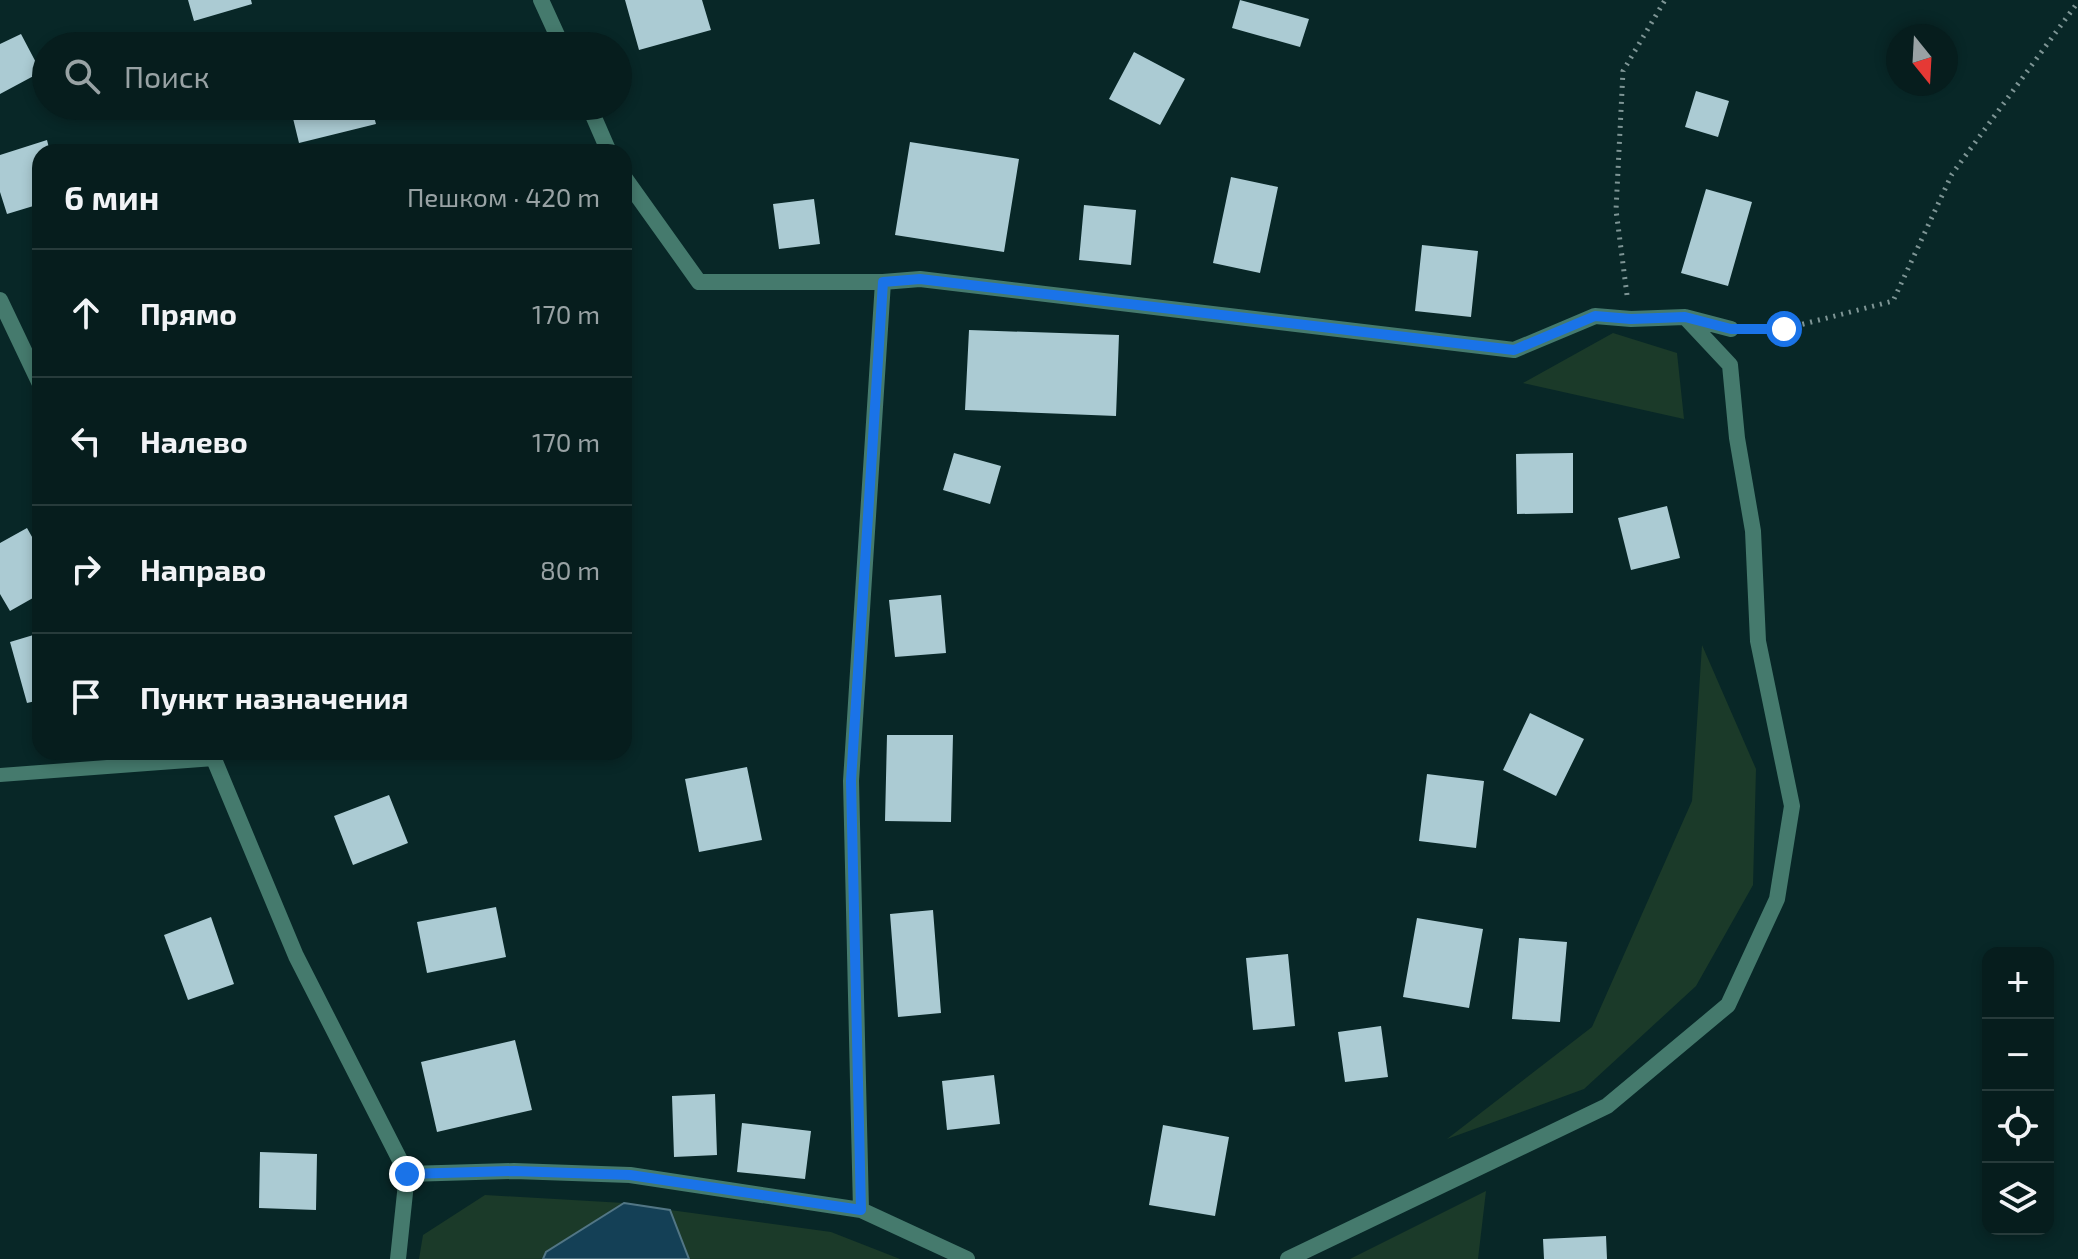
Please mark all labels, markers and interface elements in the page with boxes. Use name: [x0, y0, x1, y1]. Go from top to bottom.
north arrow: [1886, 24, 1958, 96]
search box: [32, 32, 632, 120]
icon: search: [60, 54, 104, 98]
text: Поиск: [124, 58, 210, 94]
text: 6 мин: [64, 176, 159, 217]
text: Пешком · 420 m: [407, 181, 600, 212]
icon: ahead: [64, 291, 108, 335]
text: Прямо: [140, 295, 237, 331]
text: 170 m: [532, 298, 600, 329]
route start: [1766, 311, 1802, 347]
icon: left: [64, 419, 108, 463]
text: Налево: [140, 423, 248, 459]
text: 170 m: [532, 426, 600, 457]
icon: right: [64, 547, 108, 591]
text: Направо: [140, 551, 266, 587]
text: 80 m: [540, 554, 600, 585]
icon: arrive: [64, 675, 108, 719]
text: Пункт назначения: [140, 679, 408, 715]
map controls: [1982, 947, 2054, 1235]
button: +: [1982, 947, 2054, 1019]
button: −: [1982, 1019, 2054, 1091]
button: locate: [1982, 1091, 2054, 1163]
route end: [389, 1156, 425, 1192]
button: layers: [1982, 1163, 2054, 1235]

